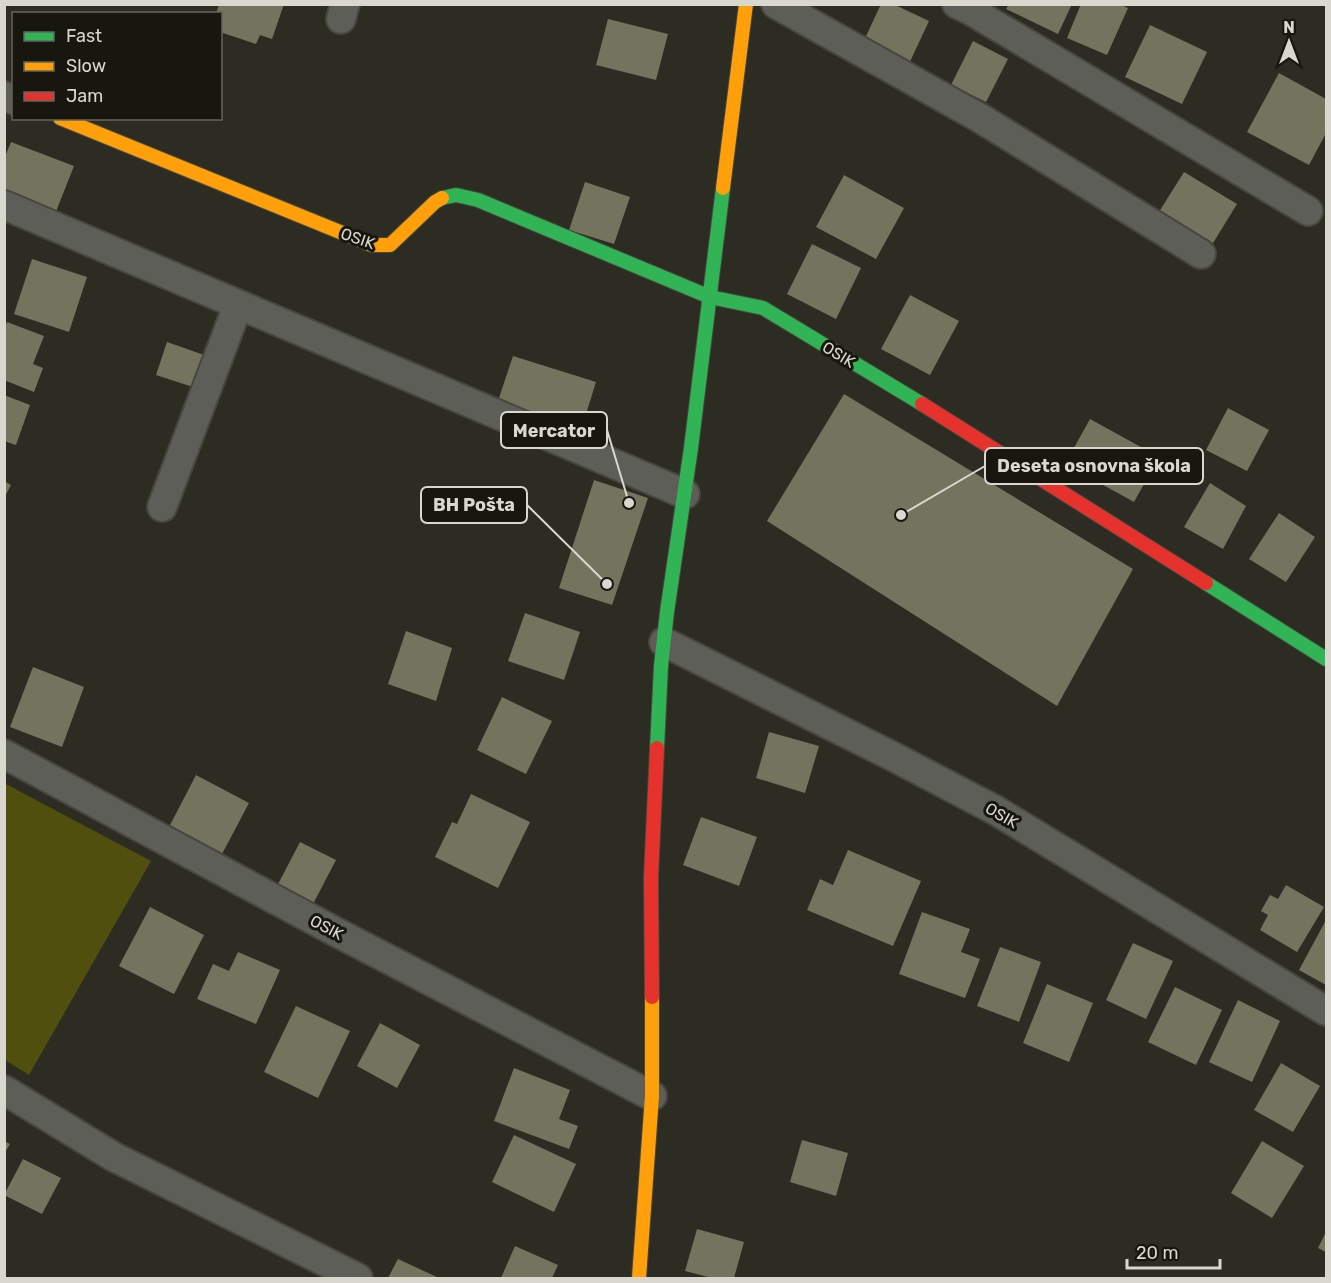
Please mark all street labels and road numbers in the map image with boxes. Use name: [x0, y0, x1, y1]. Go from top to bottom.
street label: OSIK: [338, 224, 378, 253]
street label: OSIK: [819, 337, 859, 372]
street label: OSIK: [982, 799, 1022, 833]
street label: OSIK: [307, 911, 347, 944]

